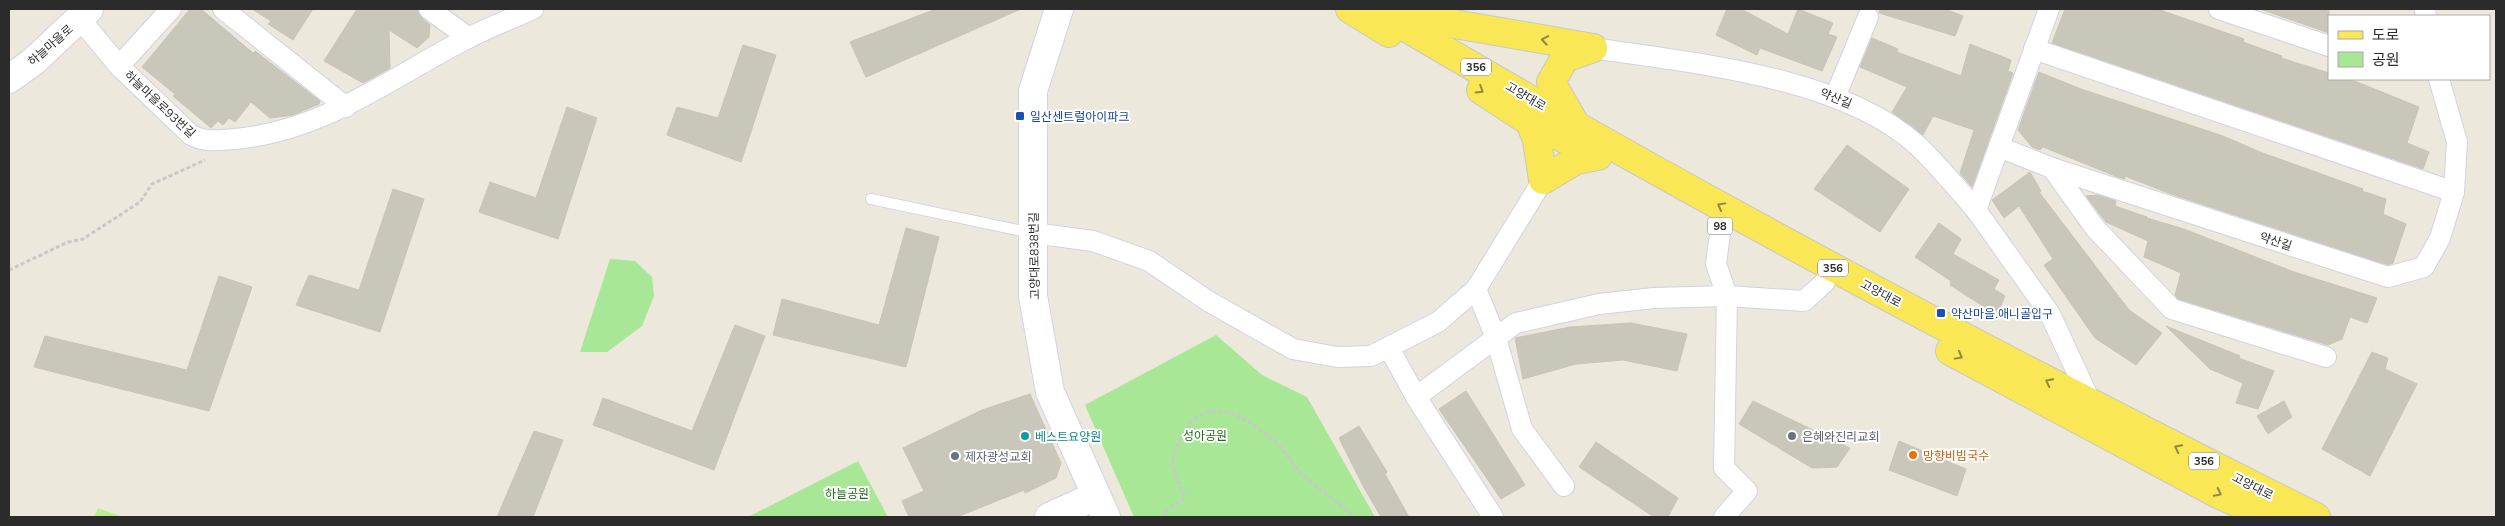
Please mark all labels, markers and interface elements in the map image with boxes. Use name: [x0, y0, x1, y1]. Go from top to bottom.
legend: [2328, 15, 2490, 80]
street label: 하늘마을로: [24, 21, 76, 69]
text: 도로: [2372, 25, 2400, 44]
one-way arrow: [1541, 35, 1549, 45]
text: 공원: [2372, 50, 2400, 69]
road number: 356: [1461, 58, 1491, 76]
street label: 하늘마을로93번길: [121, 67, 199, 141]
street label: 고양대로: [1503, 78, 1549, 114]
one-way arrow: [1475, 84, 1484, 94]
street label: 약산길: [1818, 85, 1854, 111]
place label: 일산센트럴아이파크: [1030, 109, 1129, 124]
marker: 일산센트럴아이파크: [1014, 110, 1026, 122]
one-way arrow: [1718, 202, 1727, 212]
street label: 고양대로838번길: [1026, 212, 1042, 300]
road number: 98: [1708, 218, 1732, 235]
street label: 약산길: [2258, 229, 2294, 253]
road number: 356: [1818, 260, 1848, 276]
street label: 고양대로: [1858, 276, 1904, 310]
place label: 약산마을.애니골입구: [1951, 306, 2053, 321]
marker: 약산마을.애니골입구: [1935, 307, 1947, 319]
one-way arrow: [1954, 349, 1963, 359]
one-way arrow: [2046, 378, 2055, 388]
park label: 성아공원: [1183, 428, 1227, 443]
place label: 베스트요양원: [1035, 429, 1101, 444]
place label: 은혜와진리교회: [1802, 429, 1879, 444]
marker: 베스트요양원: [1019, 430, 1031, 442]
marker: 은혜와진리교회: [1786, 430, 1798, 442]
one-way arrow: [2175, 444, 2184, 454]
place label: 망향비빔국수: [1923, 448, 1989, 463]
place label: 제자광성교회: [965, 449, 1031, 464]
marker: 망향비빔국수: [1907, 449, 1919, 461]
marker: 제자광성교회: [949, 450, 961, 462]
road number: 356: [2189, 452, 2219, 470]
street label: 고양대로: [2230, 469, 2276, 503]
park label: 하늘공원: [825, 486, 869, 501]
one-way arrow: [2213, 487, 2222, 497]

